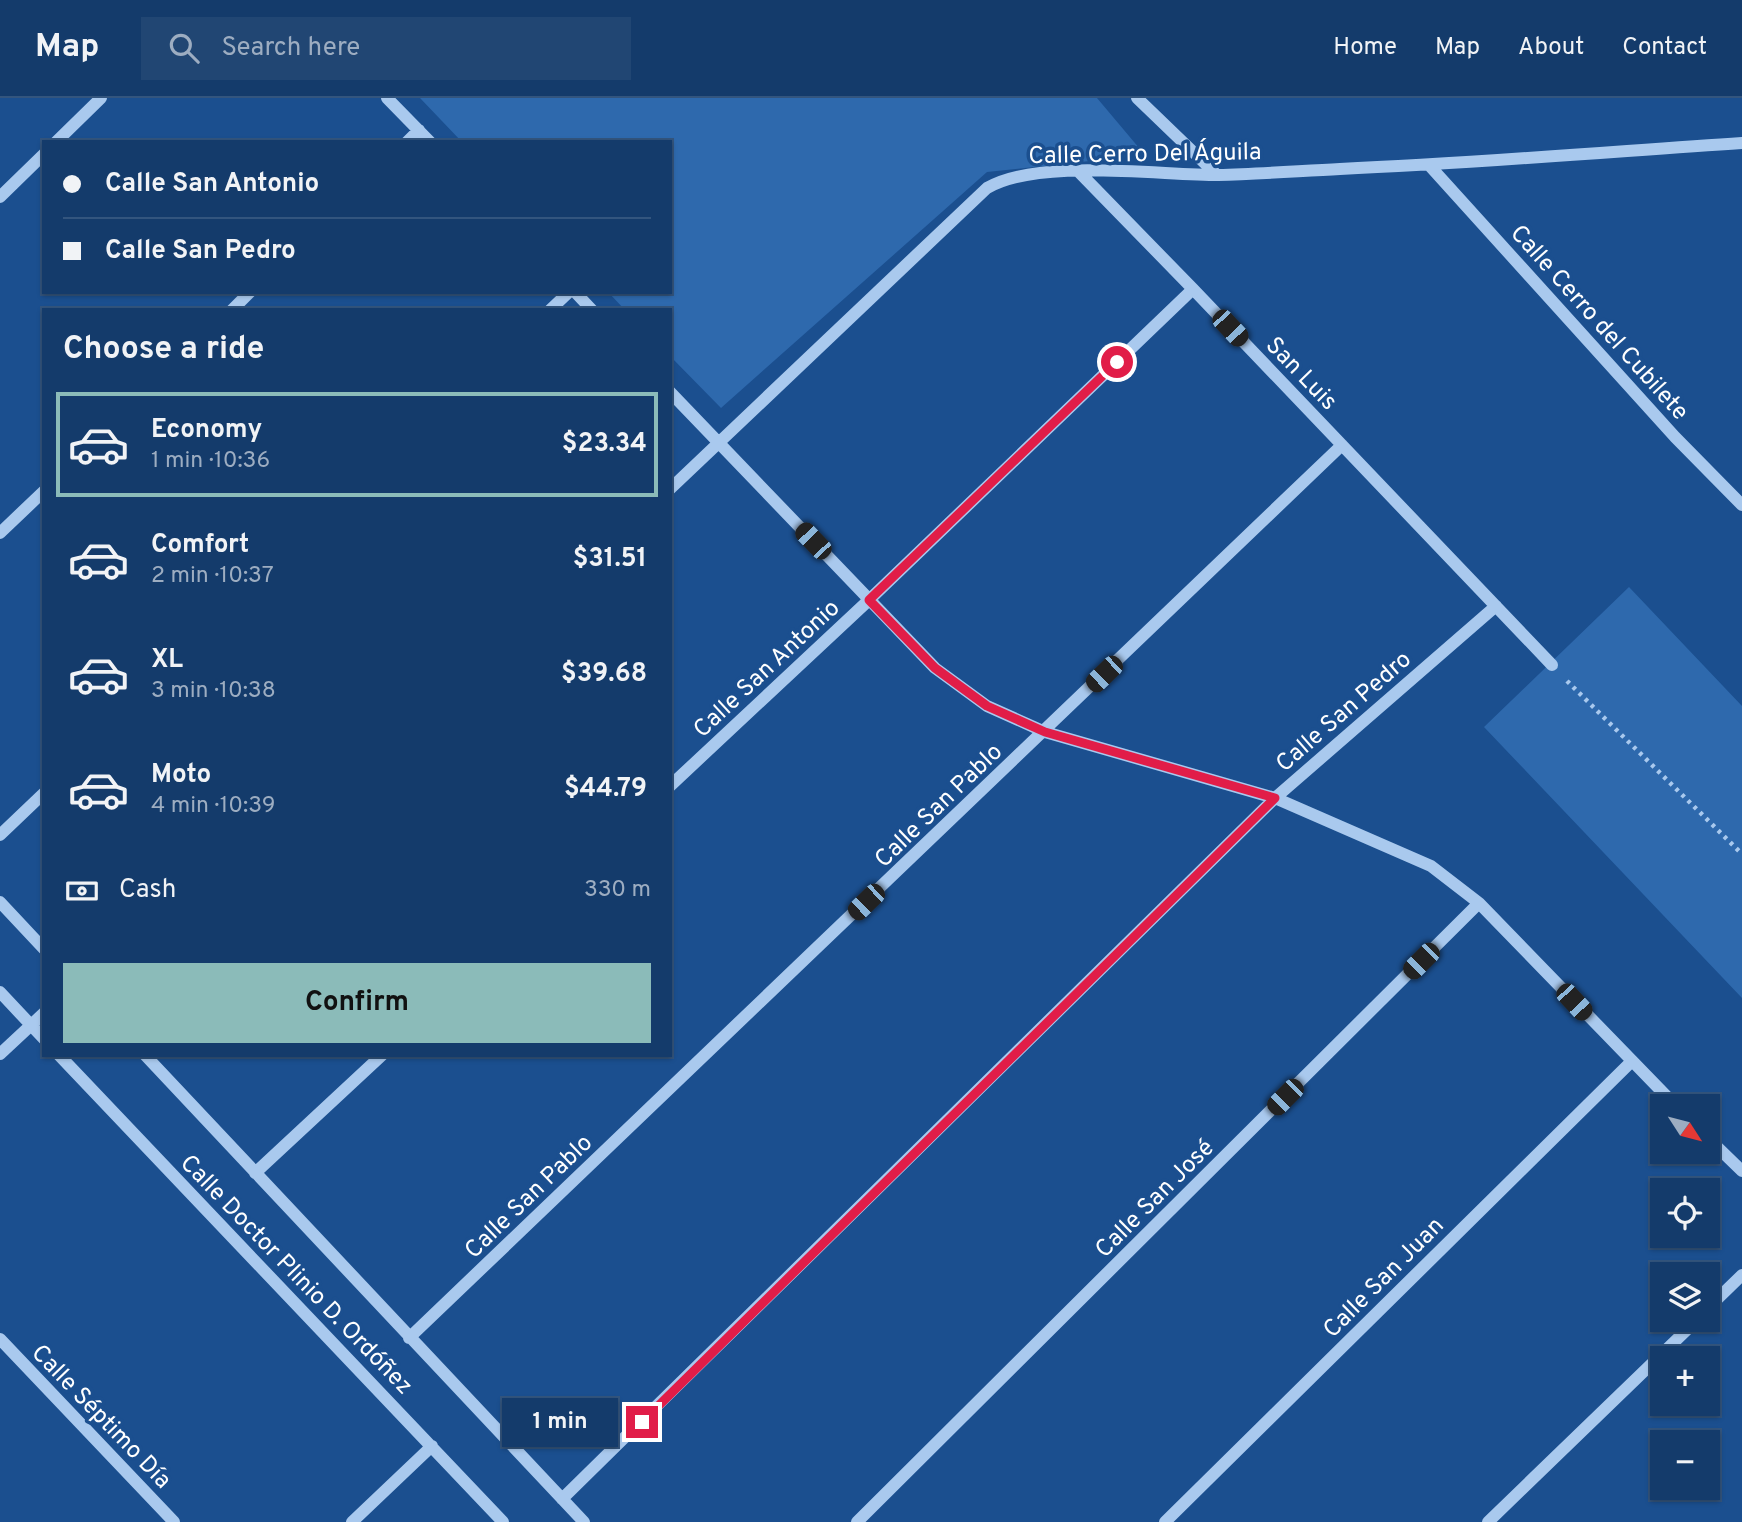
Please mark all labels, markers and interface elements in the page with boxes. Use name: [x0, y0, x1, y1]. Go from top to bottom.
search box: [141, 17, 631, 80]
text: Map: [35, 27, 99, 69]
icon: search: [165, 29, 203, 67]
text: Search here: [221, 32, 360, 65]
text: Home: [1333, 33, 1397, 63]
text: Map: [1435, 33, 1480, 63]
text: About: [1518, 33, 1584, 63]
text: Contact: [1622, 33, 1707, 63]
street label: Calle Cerro Del Águila: [1028, 136, 1262, 172]
text: Calle San Antonio: [105, 168, 319, 201]
street label: Calle Cerro del Cubilete: [1503, 219, 1694, 427]
text: Calle San Pedro: [105, 235, 296, 268]
car: [1208, 305, 1253, 351]
text: Choose a ride: [63, 330, 264, 370]
street label: San Luis: [1258, 331, 1343, 417]
route start: [1101, 346, 1133, 378]
icon: car: [67, 413, 130, 476]
text: Economy: [151, 414, 262, 447]
text: $23.34: [562, 428, 647, 461]
text: 1 min · 10:36: [151, 447, 270, 476]
car: [791, 519, 836, 563]
icon: car: [67, 528, 130, 591]
text: Comfort: [151, 529, 249, 562]
text: $31.51: [573, 543, 647, 576]
text: 2 min · 10:37: [151, 562, 274, 591]
street label: Calle San Antonio: [688, 594, 847, 745]
icon: car: [67, 643, 130, 706]
text: XL: [151, 644, 183, 677]
street label: Calle San Pedro: [1270, 645, 1418, 780]
car: [1082, 652, 1127, 696]
text: $39.68: [561, 658, 647, 691]
text: 3 min · 10:38: [151, 677, 276, 706]
street label: Calle San Pablo: [869, 738, 1010, 875]
icon: car: [67, 758, 130, 821]
text: Moto: [151, 759, 211, 792]
text: $44.79: [564, 773, 647, 806]
text: 4 min · 10:39: [151, 792, 275, 821]
icon: cash: [63, 872, 101, 910]
text: Cash: [119, 874, 176, 907]
text: 330 m: [584, 876, 651, 905]
car: [844, 880, 889, 924]
car: [1399, 939, 1444, 983]
button: Confirm: [63, 963, 651, 1043]
car: [1552, 979, 1597, 1025]
car: [1263, 1075, 1308, 1119]
north arrow: [1650, 1094, 1720, 1164]
map controls: [1650, 1094, 1720, 1500]
street label: Calle San Pablo: [459, 1129, 600, 1266]
street label: Calle San José: [1090, 1134, 1221, 1265]
street label: Calle Doctor Plinio D. Ordóñez: [173, 1149, 418, 1402]
button: locate: [1650, 1178, 1720, 1248]
street label: Calle San Juan: [1318, 1212, 1451, 1345]
button: layers: [1650, 1262, 1720, 1332]
street label: Calle Séptimo Día: [24, 1339, 177, 1496]
button: +: [1650, 1346, 1720, 1416]
callout: 1 min: [502, 1398, 618, 1446]
route end: [626, 1406, 658, 1438]
text: 1 min: [532, 1408, 588, 1437]
button: −: [1650, 1430, 1720, 1500]

